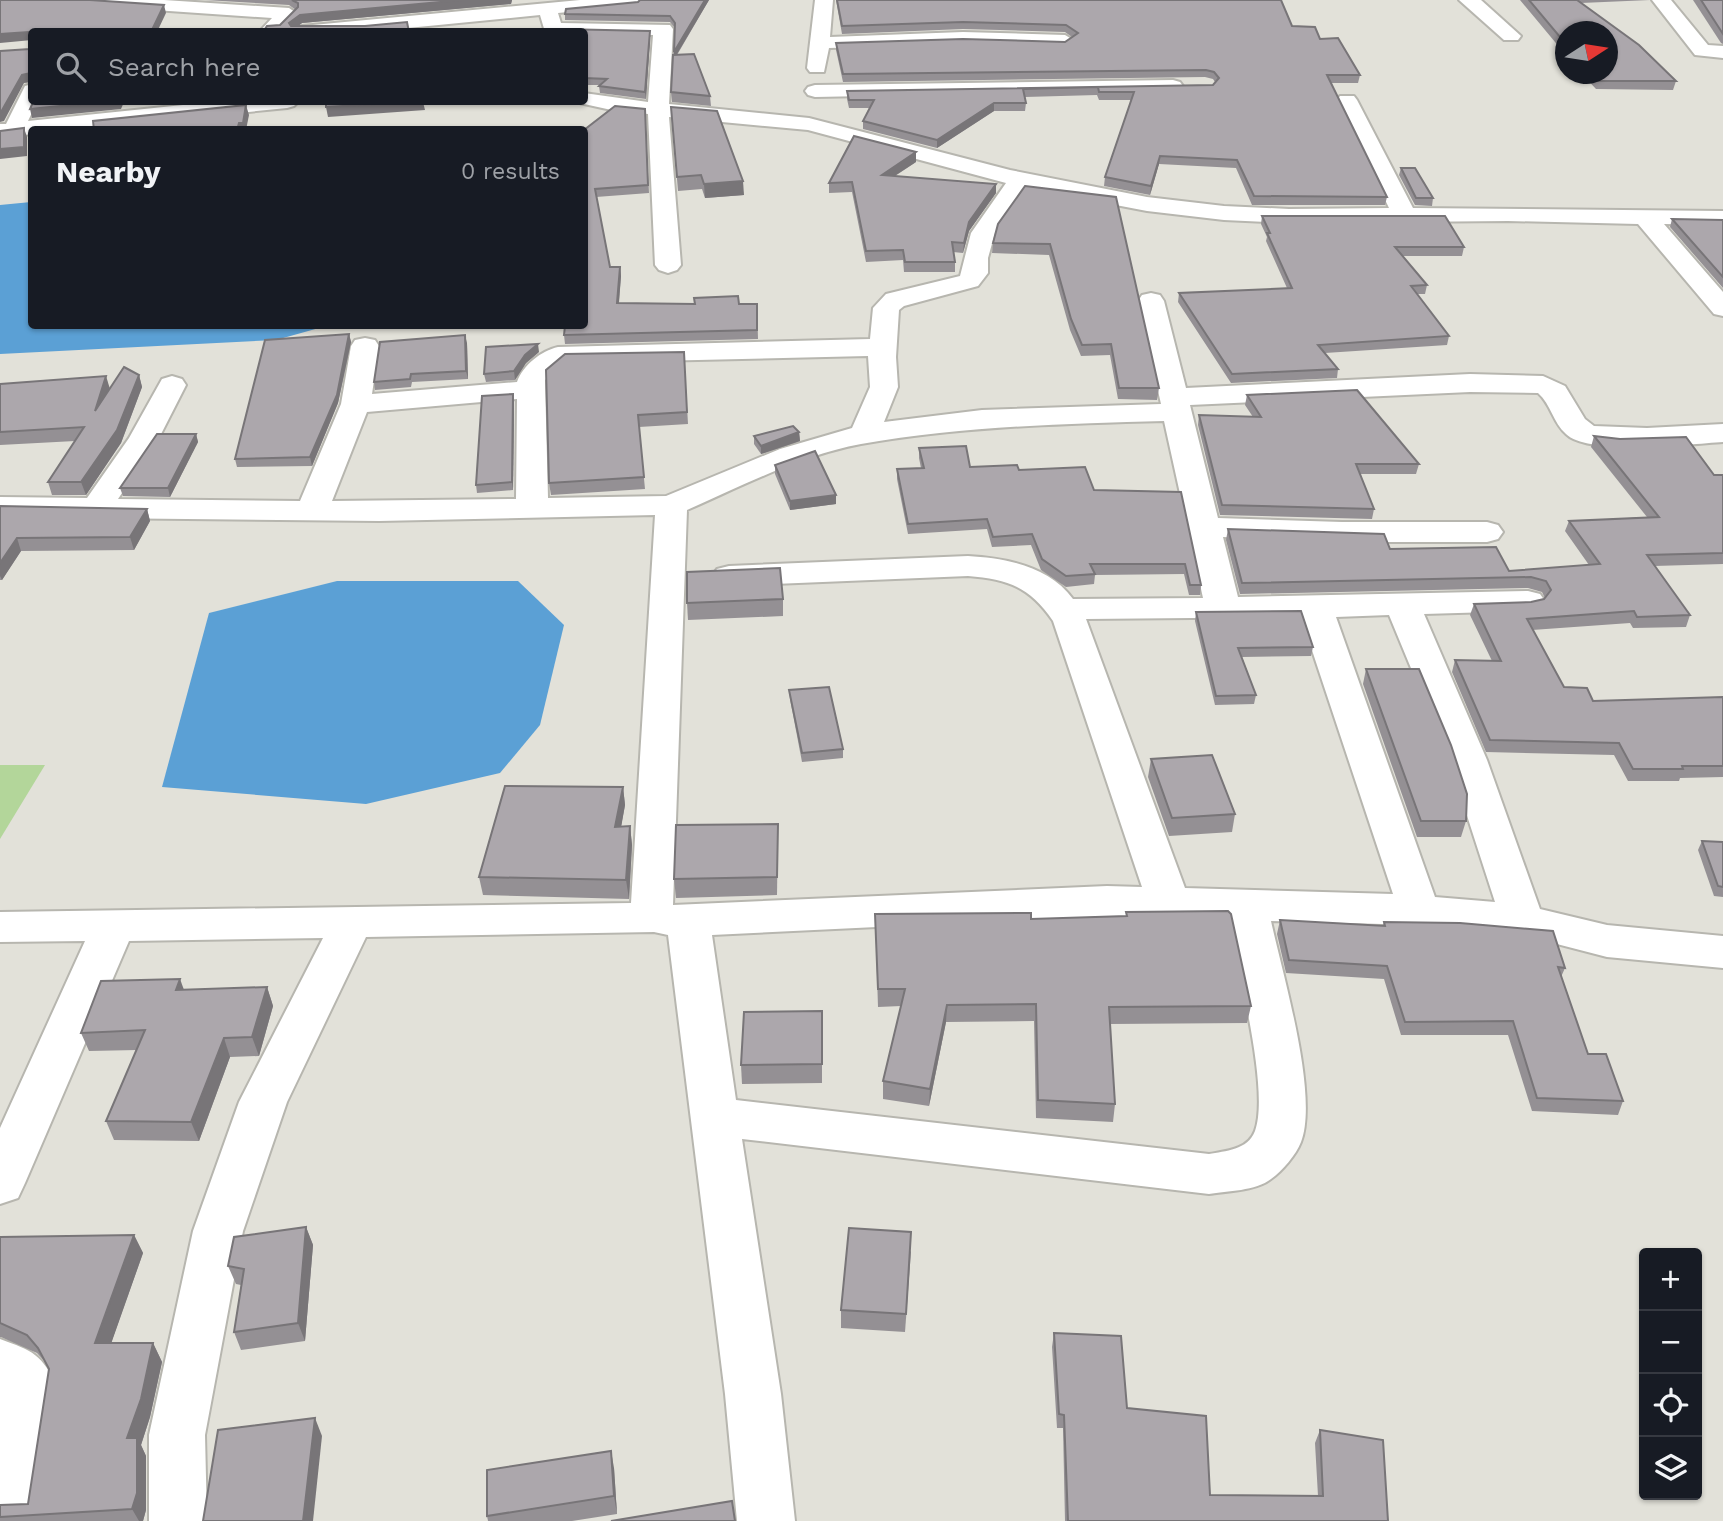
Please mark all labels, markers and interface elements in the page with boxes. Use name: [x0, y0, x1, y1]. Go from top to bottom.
north arrow: [1555, 21, 1618, 84]
search box: [28, 28, 588, 105]
icon: search: [52, 48, 90, 86]
text: Search here: [108, 52, 260, 82]
text: Nearby: [56, 154, 161, 189]
text: 0 results: [461, 158, 560, 185]
map controls: [1639, 1248, 1702, 1500]
button: +: [1639, 1248, 1702, 1311]
button: −: [1639, 1311, 1702, 1374]
button: locate: [1639, 1374, 1702, 1437]
button: layers: [1639, 1437, 1702, 1500]

